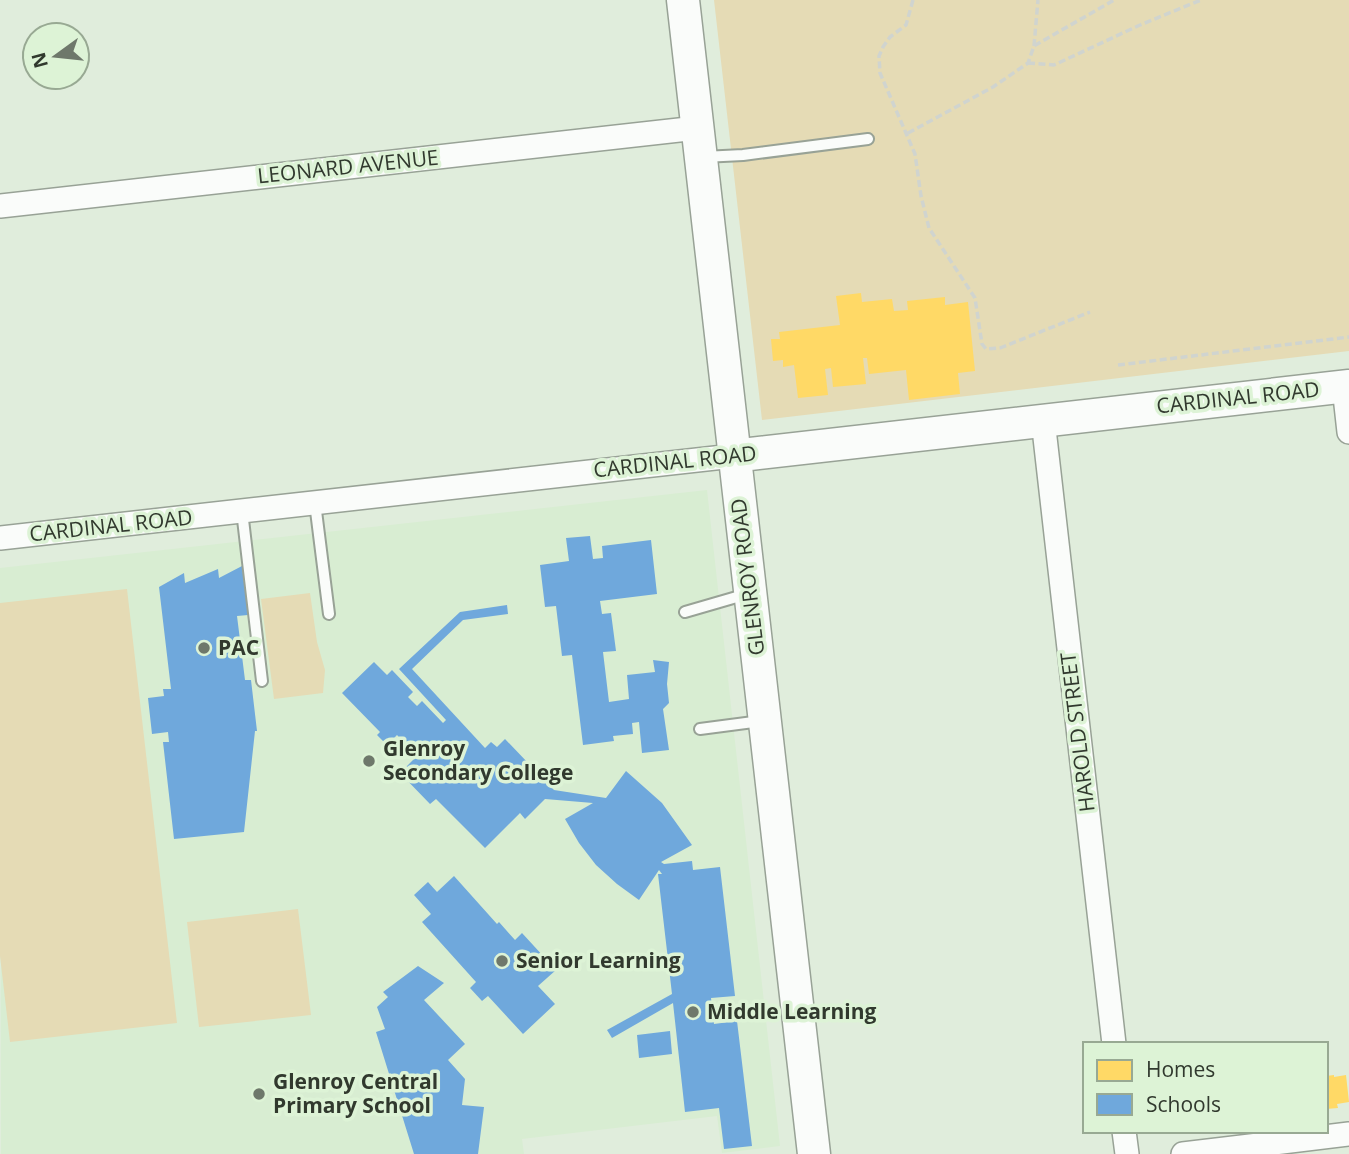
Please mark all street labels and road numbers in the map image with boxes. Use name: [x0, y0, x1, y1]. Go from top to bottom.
street label: LEONARD AVENUE: [256, 143, 440, 189]
street label: CARDINAL ROAD: [1155, 375, 1321, 419]
street label: CARDINAL ROAD: [592, 439, 758, 483]
street label: GLENROY ROAD: [723, 497, 771, 657]
street label: CARDINAL ROAD: [28, 503, 194, 547]
street label: HAROLD STREET: [1053, 650, 1101, 814]

